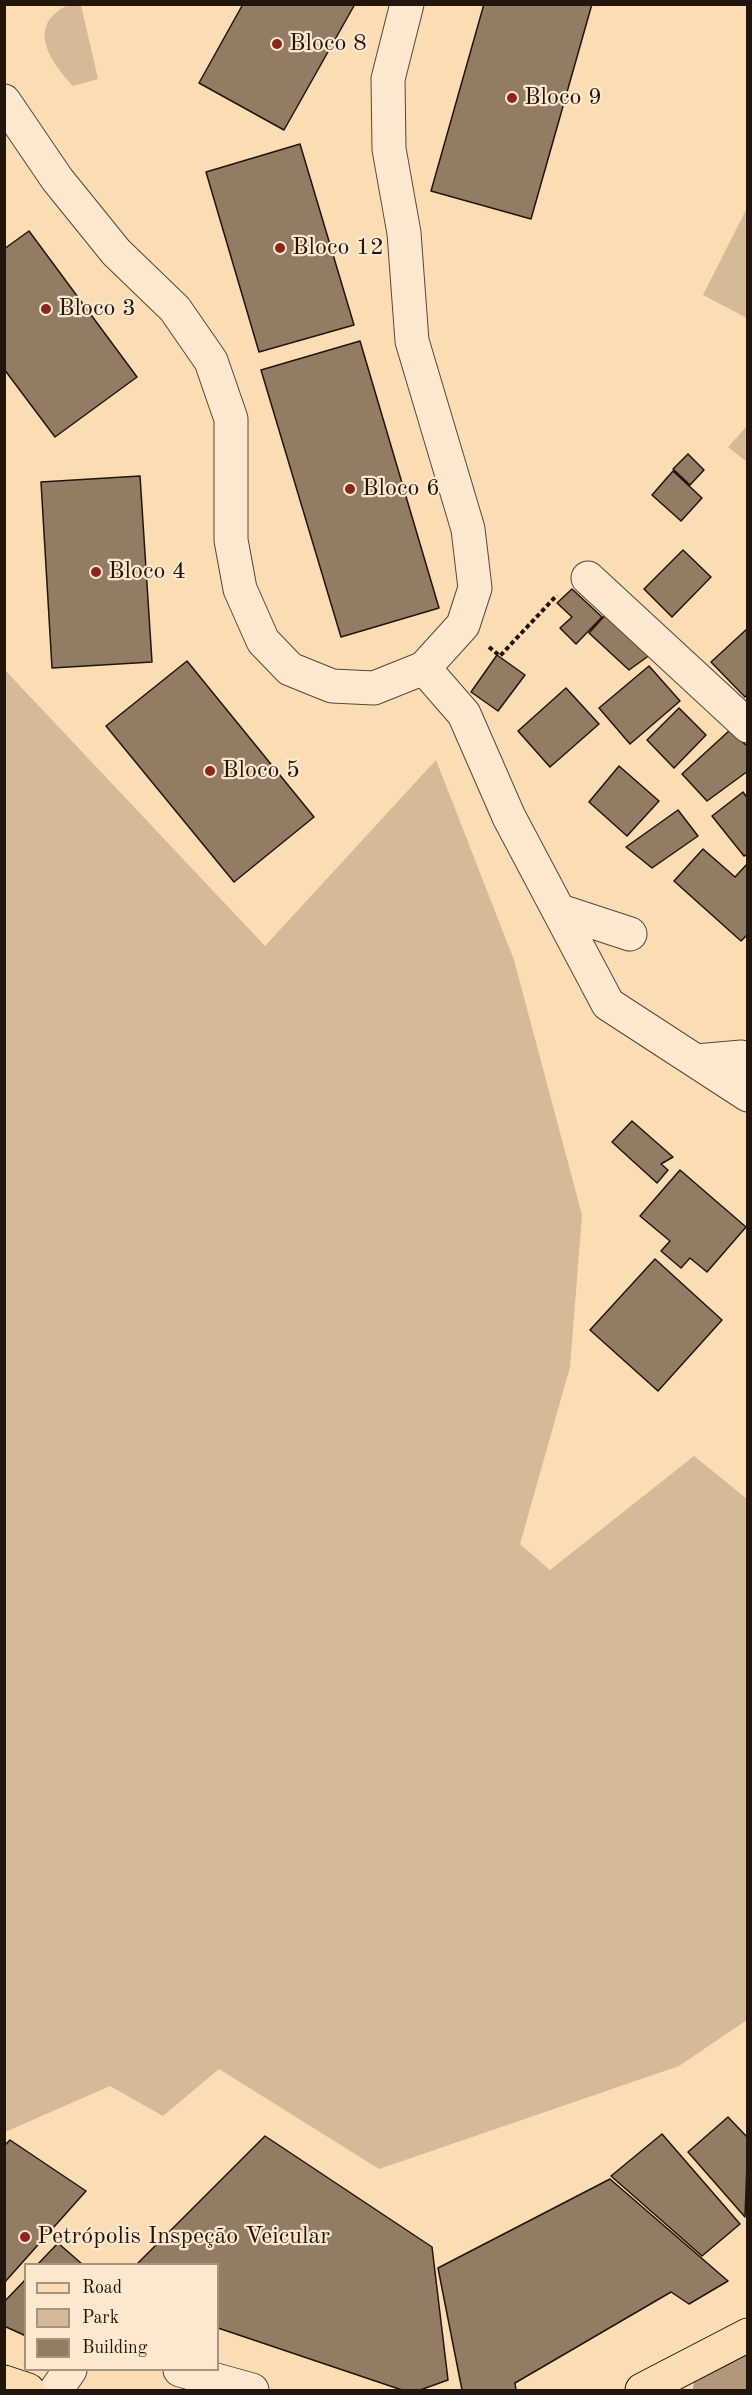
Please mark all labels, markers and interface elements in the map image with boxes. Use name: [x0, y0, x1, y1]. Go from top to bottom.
place label: Bloco 8: [289, 30, 367, 58]
marker: Bloco 8: [270, 37, 284, 51]
place label: Bloco 9: [524, 84, 602, 112]
marker: Bloco 9: [505, 91, 519, 105]
place label: Bloco 12: [292, 234, 384, 262]
marker: Bloco 12: [273, 241, 287, 255]
place label: Bloco 3: [58, 295, 136, 323]
marker: Bloco 3: [39, 302, 53, 316]
place label: Bloco 6: [362, 475, 440, 503]
marker: Bloco 6: [343, 482, 357, 496]
place label: Bloco 4: [108, 558, 186, 586]
marker: Bloco 4: [89, 565, 103, 579]
place label: Bloco 5: [222, 757, 300, 785]
marker: Bloco 5: [203, 764, 217, 778]
place label: Petrópolis Inspeção Veicular: [37, 2223, 330, 2251]
marker: Petrópolis Inspeção Veicular: [18, 2230, 32, 2244]
legend: [24, 2263, 219, 2371]
text: Road: [82, 2279, 122, 2297]
text: Park: [82, 2309, 119, 2327]
text: Building: [82, 2339, 147, 2357]

